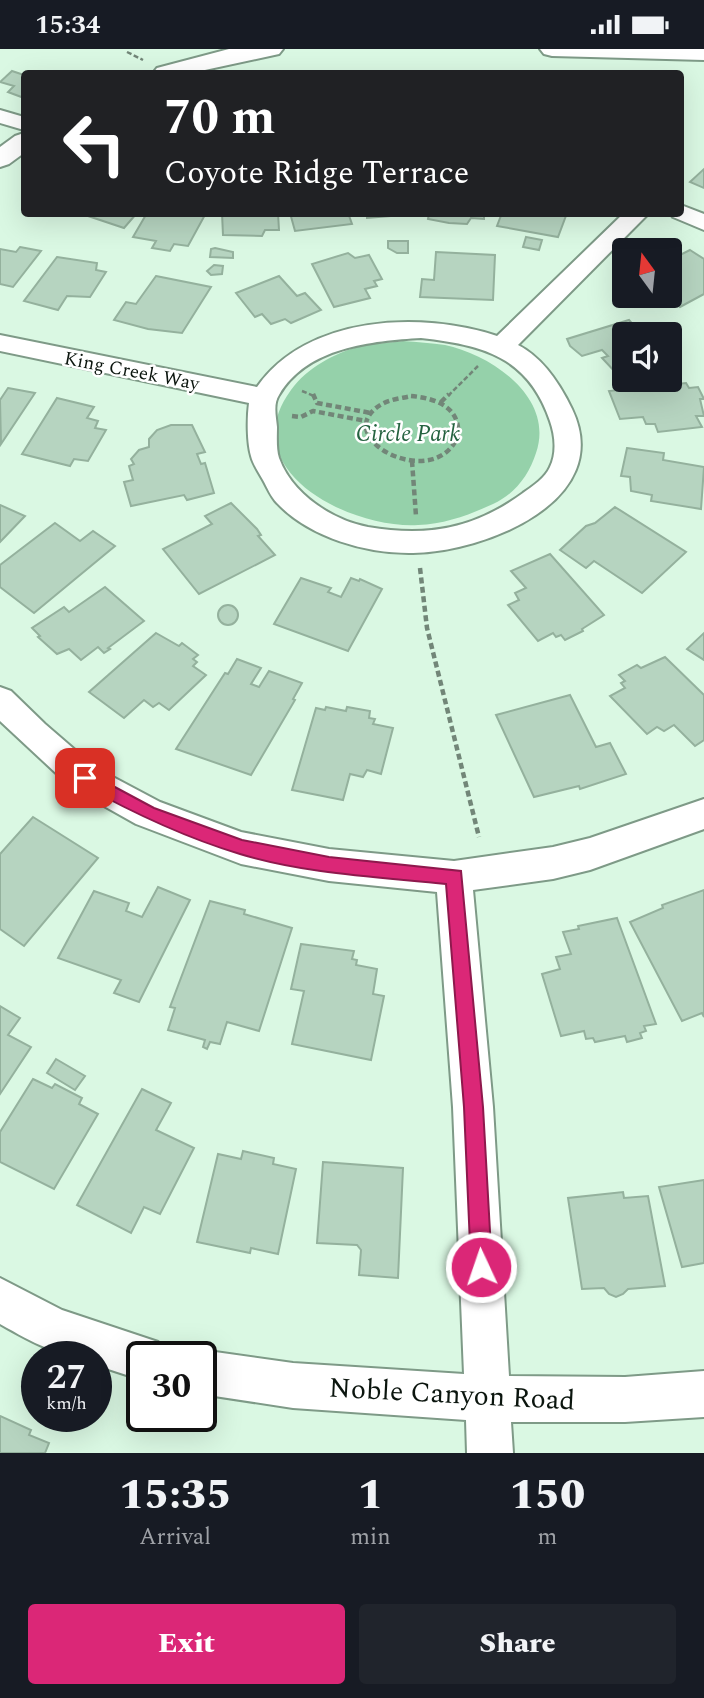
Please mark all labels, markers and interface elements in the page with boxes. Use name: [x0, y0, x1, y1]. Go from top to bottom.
text: 15:34: [35, 5, 100, 45]
text: 70 m: [164, 81, 275, 156]
icon: left: [49, 98, 140, 189]
text: Coyote Ridge Terrace: [164, 149, 469, 198]
north arrow: [612, 238, 682, 308]
map controls: [612, 238, 682, 392]
button: sound: [612, 322, 682, 392]
street label: King Creek Way: [62, 344, 203, 399]
park label: Circle Park: [356, 417, 461, 452]
pin: [55, 748, 115, 808]
icon: arrive: [66, 759, 104, 797]
position arrow: [444, 1230, 518, 1304]
speed limit sign: 30: [126, 1341, 217, 1432]
text: 27: [47, 1351, 86, 1404]
street label: Noble Canyon Road: [328, 1367, 576, 1422]
text: km/h: [46, 1390, 87, 1417]
text: 15:35: [119, 1464, 231, 1527]
text: 1: [358, 1464, 383, 1527]
text: 150: [509, 1464, 585, 1527]
text: Arrival: [139, 1520, 211, 1555]
text: min: [350, 1520, 391, 1555]
text: m: [537, 1520, 557, 1555]
button: Exit: [28, 1604, 345, 1684]
button: Share: [359, 1604, 676, 1684]

